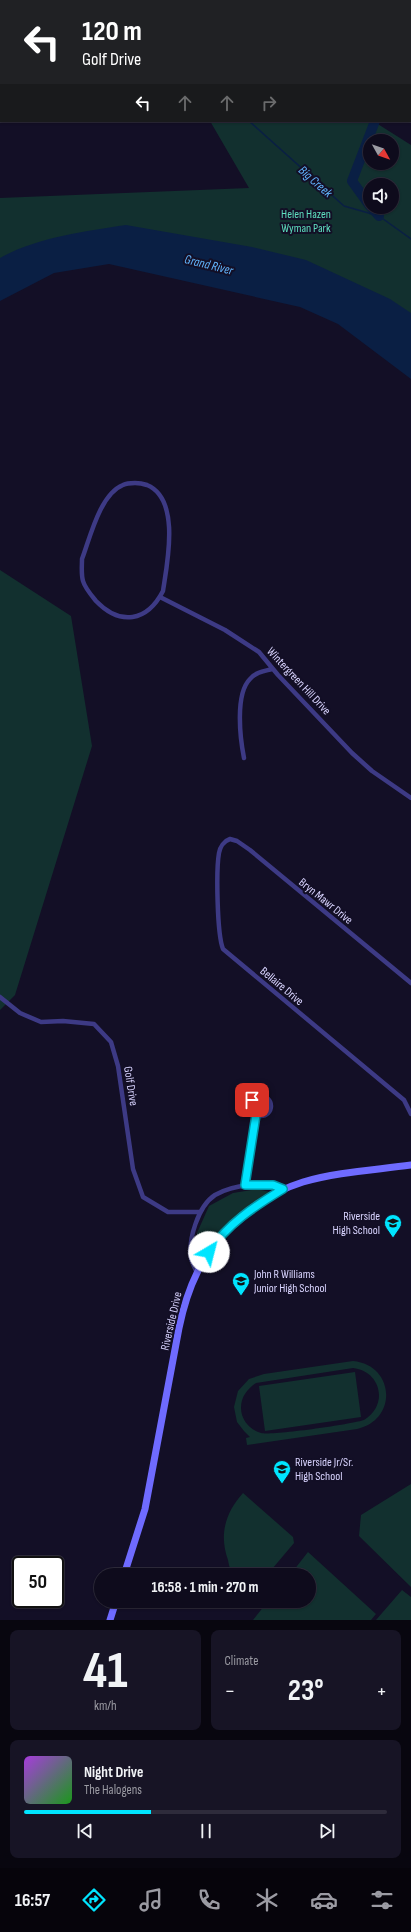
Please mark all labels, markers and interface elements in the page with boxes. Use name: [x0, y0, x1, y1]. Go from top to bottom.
text: 120 m: [82, 15, 142, 48]
icon: left: [16, 16, 68, 68]
text: Golf Drive: [82, 49, 141, 70]
icon: left: [132, 92, 154, 114]
icon: ahead: [174, 92, 196, 114]
icon: ahead: [216, 92, 238, 114]
icon: right: [258, 92, 280, 114]
north arrow: [363, 134, 399, 170]
map controls: [363, 134, 399, 214]
water label: Big Creek: [295, 162, 336, 202]
button: sound: [363, 178, 399, 214]
park label: Helen Hazen Wyman Park: [281, 207, 331, 236]
water label: Grand River: [183, 251, 236, 279]
street label: Wintergreen Hill Drive: [263, 644, 334, 718]
street label: Bryn Mawr Drive: [296, 875, 356, 928]
street label: Bellaire Drive: [257, 964, 307, 1009]
street label: Golf Drive: [120, 1065, 141, 1107]
pin: [235, 1083, 269, 1117]
icon: arrive: [241, 1089, 263, 1111]
place label: Riverside High School: [333, 1209, 380, 1238]
school or university icon: Riverside High School: [383, 1213, 403, 1238]
position arrow: [188, 1231, 230, 1273]
place label: John R Williams Junior High School: [253, 1267, 327, 1296]
school or university icon: John R Williams Junior High School: [231, 1271, 251, 1296]
street label: Riverside Drive: [157, 1290, 186, 1352]
place label: Riverside Jr/Sr. High School: [295, 1455, 353, 1484]
school or university icon: Riverside Jr/Sr. High School: [272, 1459, 292, 1484]
speed limit sign: 50: [12, 1556, 64, 1608]
text: 16:58 · 1 min · 270 m: [152, 1578, 258, 1597]
text: 41: [83, 1640, 128, 1703]
text: Climate: [225, 1653, 258, 1669]
text: 23°: [288, 1673, 324, 1709]
text: −: [225, 1678, 235, 1705]
text: +: [376, 1678, 387, 1705]
text: km/h: [94, 1698, 116, 1714]
text: Night Drive: [84, 1763, 143, 1782]
text: The Halogens: [84, 1782, 142, 1798]
icon: previous: [74, 1820, 96, 1842]
icon: pause: [195, 1820, 217, 1842]
icon: next: [316, 1820, 338, 1842]
icon: directions: [80, 1886, 108, 1914]
icon: music: [137, 1886, 165, 1914]
icon: phone: [195, 1886, 223, 1914]
icon: climate: [253, 1886, 281, 1914]
icon: car: [310, 1886, 338, 1914]
icon: filters: [368, 1886, 396, 1914]
text: 16:57: [15, 1890, 50, 1911]

